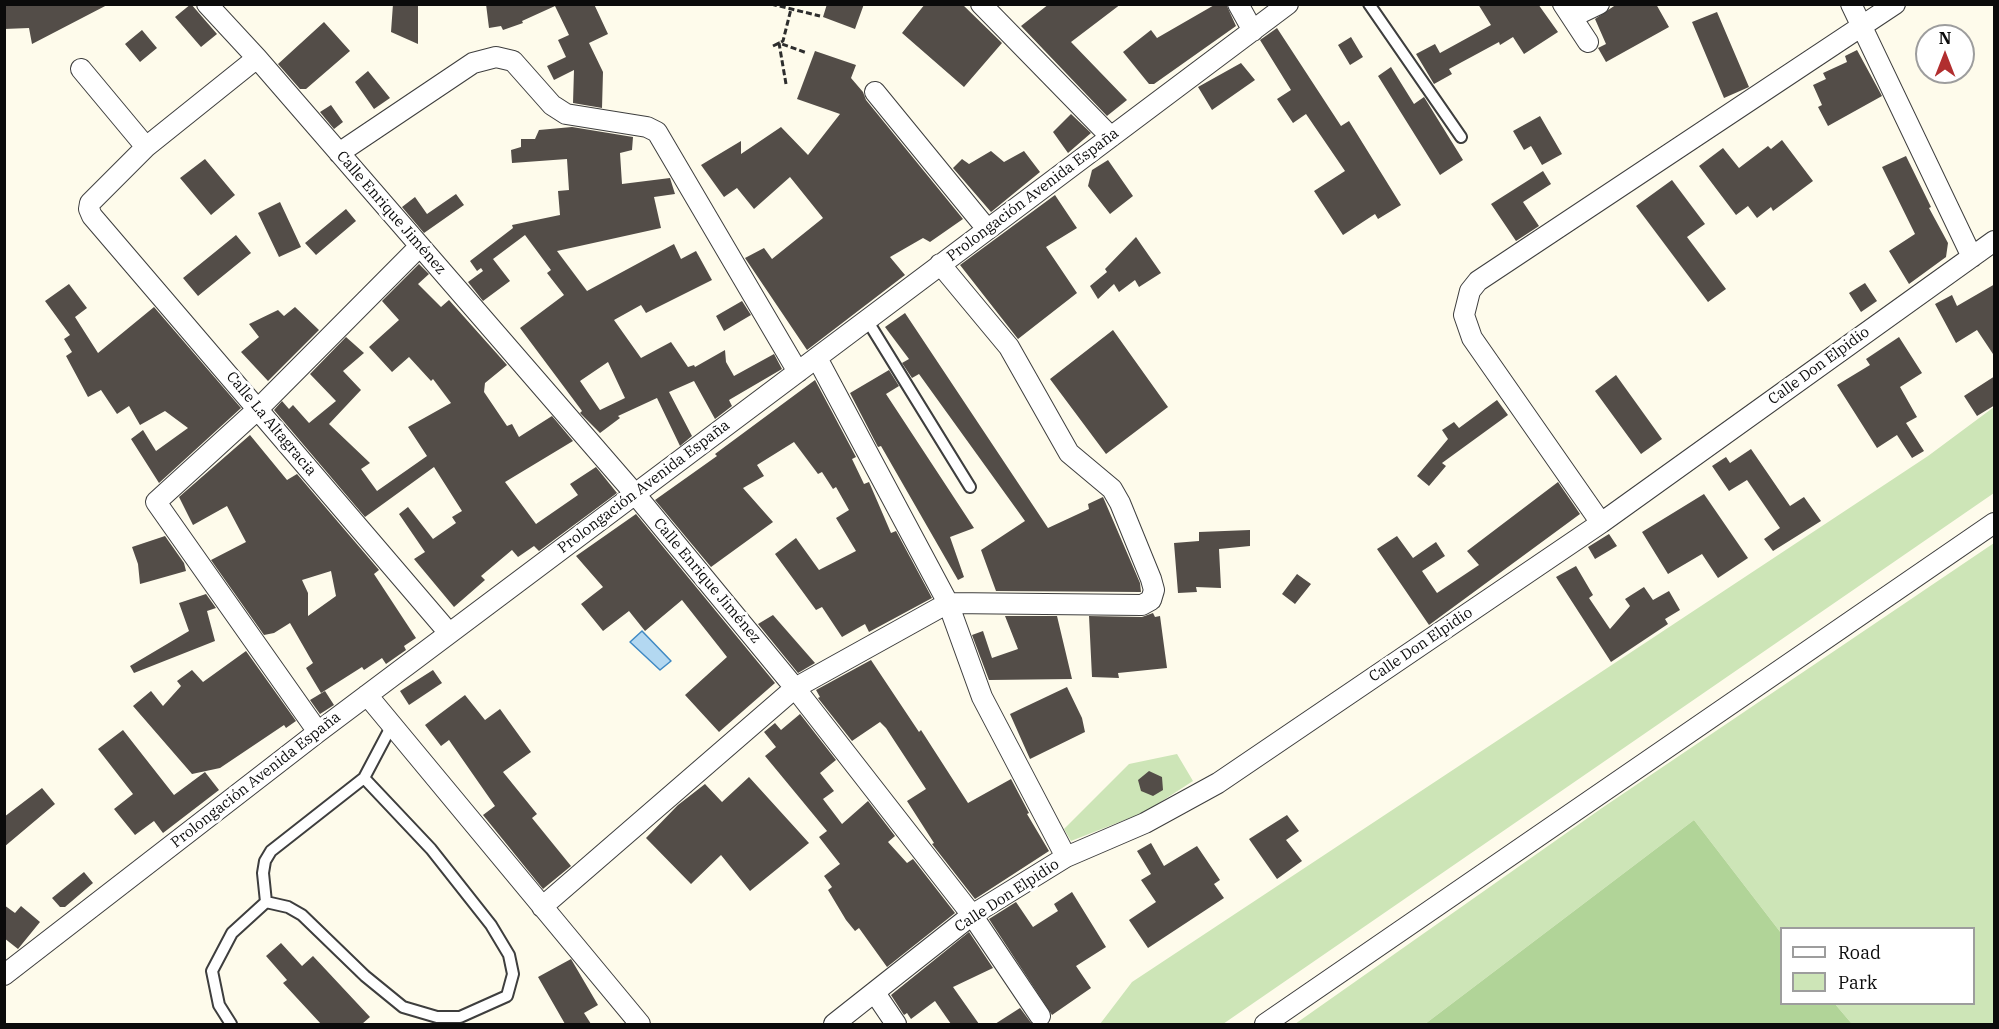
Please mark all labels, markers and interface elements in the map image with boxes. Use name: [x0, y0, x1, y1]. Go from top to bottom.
north arrow: [1915, 24, 1975, 84]
text: N: [1939, 28, 1951, 48]
street label: Prolongación Avenida España: [944, 125, 1122, 265]
street label: Calle Enrique Jiménez: [332, 148, 450, 278]
street label: Calle Don Elpidio: [1765, 323, 1873, 409]
street label: Calle La Altagracia: [222, 368, 320, 480]
street label: Prolongación Avenida España: [555, 417, 733, 557]
street label: Calle Enrique Jiménez: [649, 515, 765, 647]
street label: Calle Don Elpidio: [1366, 604, 1476, 686]
street label: Prolongación Avenida España: [168, 708, 344, 852]
street label: Calle Don Elpidio: [951, 856, 1063, 936]
legend: [1780, 927, 1975, 1005]
text: Road: [1838, 941, 1881, 964]
text: Park: [1838, 971, 1877, 994]

